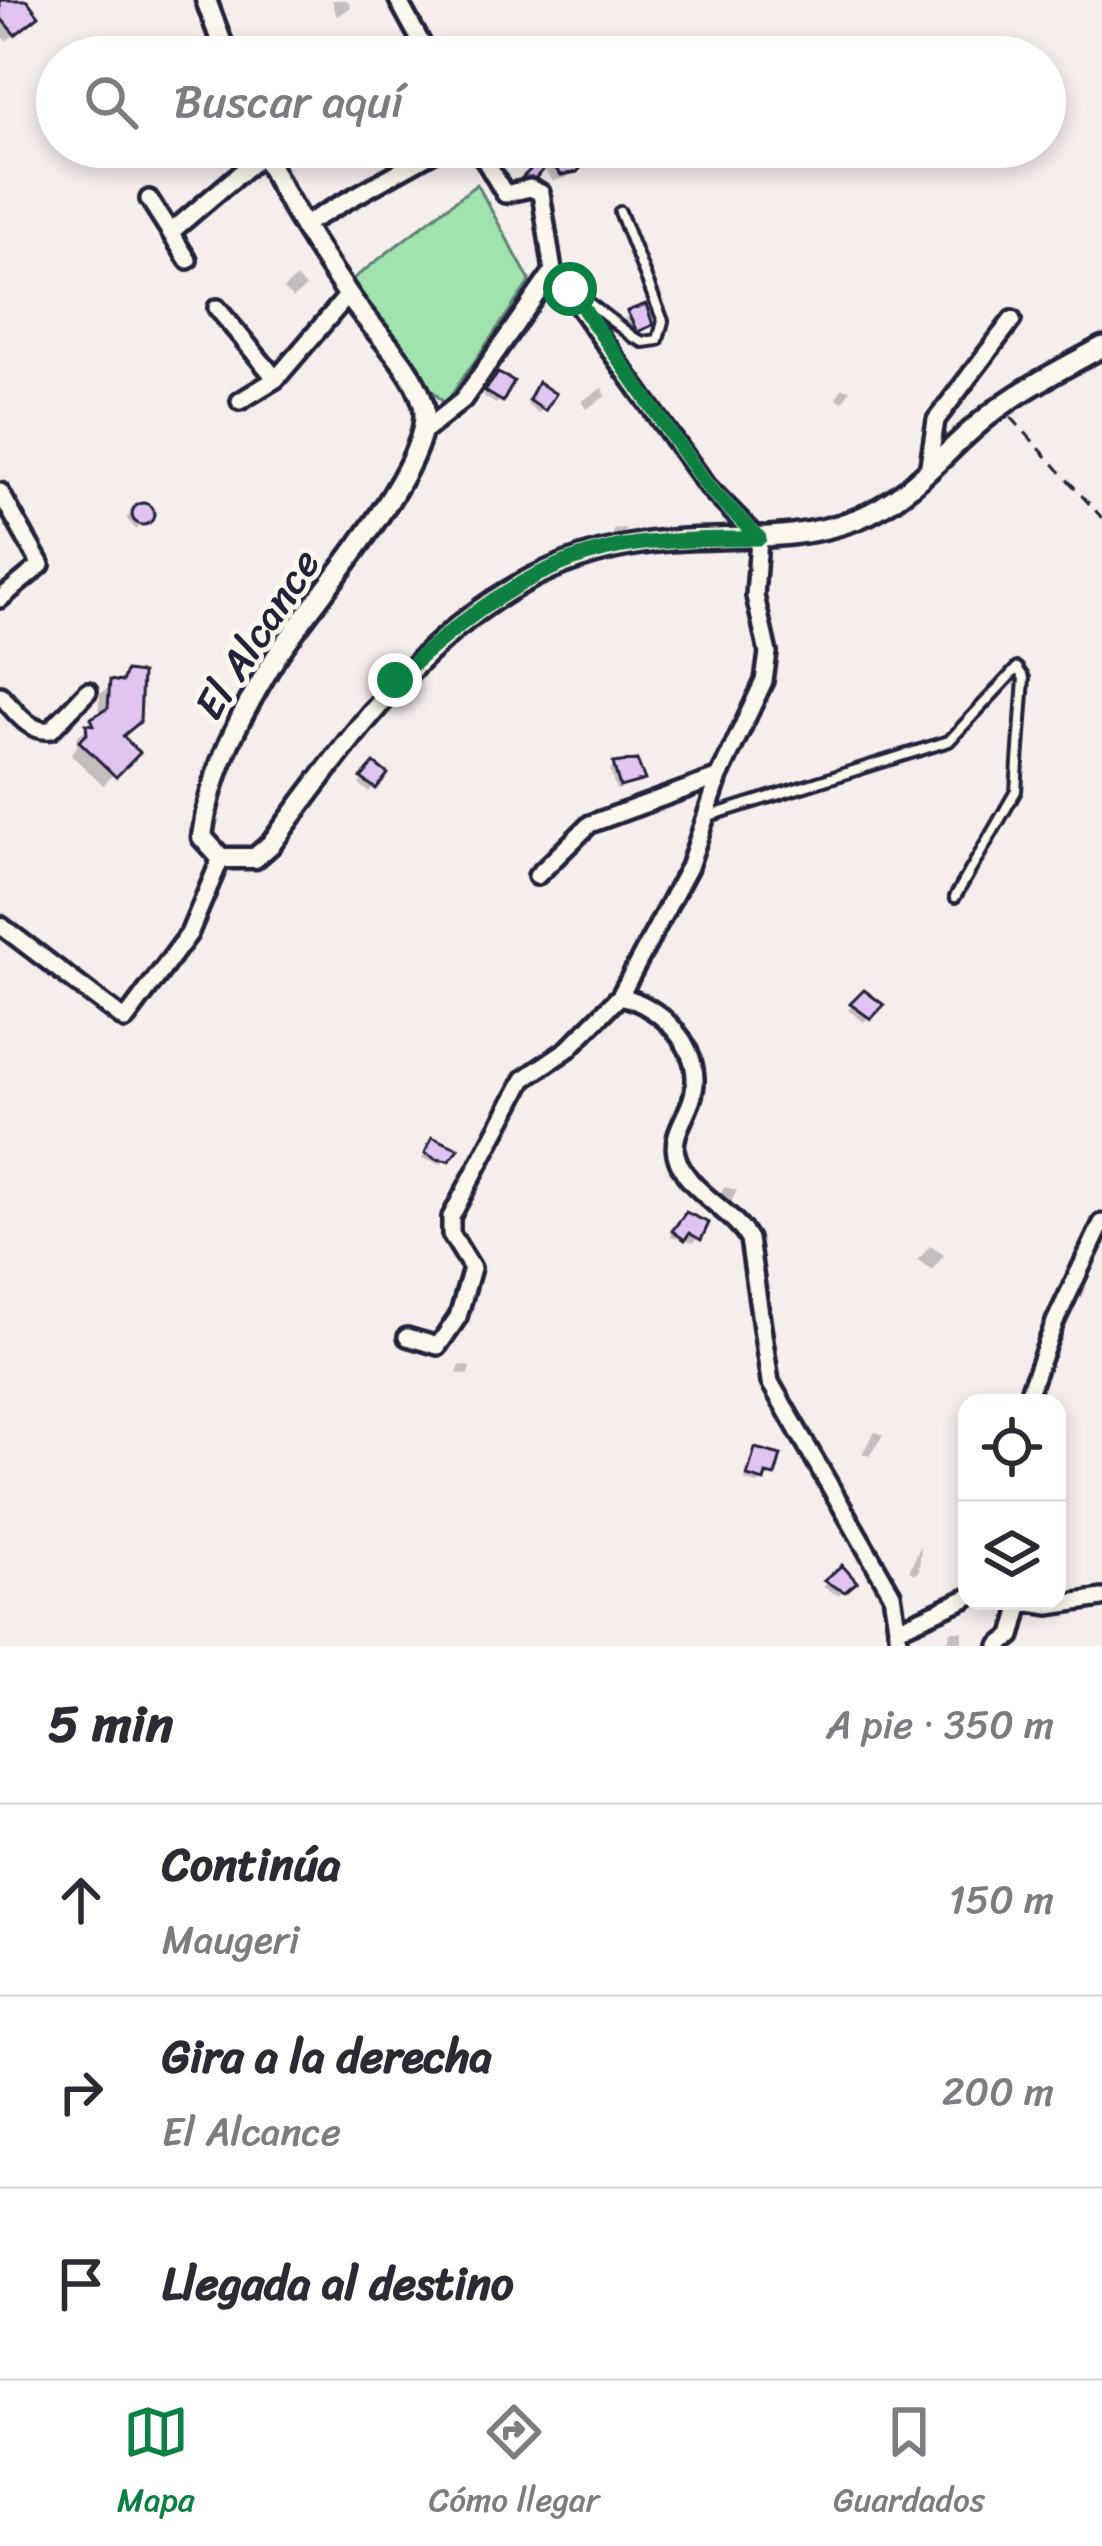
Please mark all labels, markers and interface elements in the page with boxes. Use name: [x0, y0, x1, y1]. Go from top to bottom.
search box: [36, 36, 1066, 168]
text: Buscar aquí: [174, 62, 403, 142]
icon: search: [78, 69, 144, 135]
route start: [543, 262, 597, 316]
street label: El Alcance: [173, 533, 341, 735]
route end: [368, 653, 422, 707]
map controls: [958, 1394, 1066, 1610]
button: locate: [958, 1394, 1066, 1502]
button: layers: [958, 1502, 1066, 1610]
text: 5 min: [48, 1679, 173, 1769]
text: A pie · 350 m: [826, 1690, 1054, 1759]
text: Continúa: [162, 1825, 340, 1905]
text: 150 m: [949, 1865, 1054, 1934]
icon: ahead: [48, 1867, 114, 1933]
text: Maugeri: [162, 1905, 300, 1974]
text: Gira a la derecha: [162, 2017, 492, 2097]
text: 200 m: [942, 2057, 1054, 2126]
icon: right: [48, 2059, 114, 2125]
text: El Alcance: [162, 2097, 341, 2166]
text: Llegada al destino: [162, 2244, 514, 2324]
icon: arrive: [48, 2251, 114, 2317]
tab: Mapa: [117, 2399, 195, 2529]
tab: Cómo llegar: [429, 2399, 599, 2529]
tab: Guardados: [833, 2399, 985, 2529]

